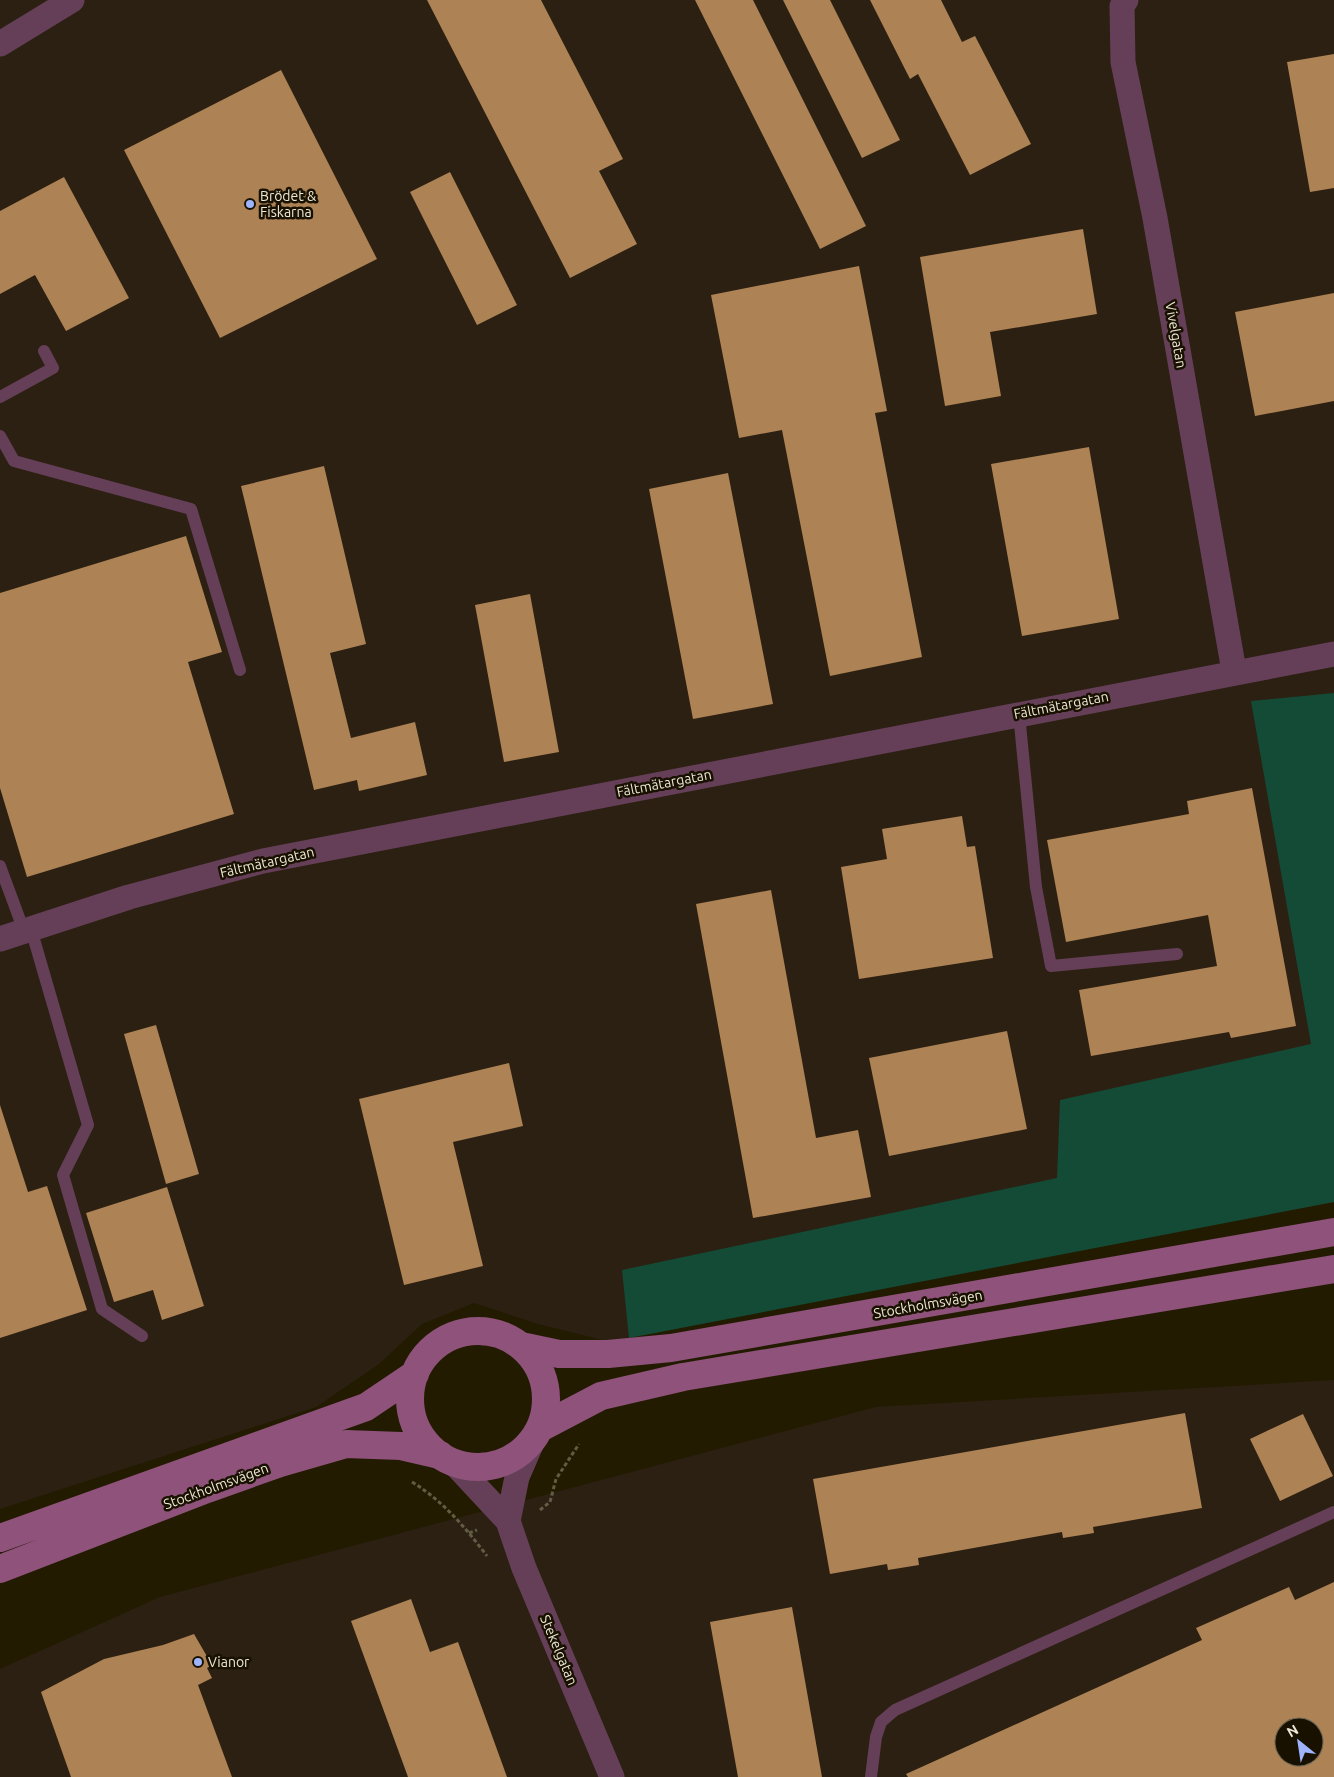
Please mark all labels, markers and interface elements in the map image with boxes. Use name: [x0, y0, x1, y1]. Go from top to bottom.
place label: Brödet & Fiskarna: [260, 188, 317, 220]
marker: Brödet & Fiskarna: [244, 198, 256, 210]
street label: Vivelgatan: [1162, 301, 1190, 369]
street label: Fältmätargatan: [1012, 688, 1110, 722]
street label: Fältmätargatan: [615, 766, 713, 800]
street label: Fältmätargatan: [218, 843, 316, 881]
street label: Stockholmsvägen: [872, 1287, 984, 1321]
street label: Stockholmsvägen: [161, 1460, 271, 1512]
street label: Stekelgatan: [537, 1612, 581, 1688]
place label: Vianor: [208, 1654, 250, 1670]
marker: Vianor: [192, 1656, 204, 1668]
north arrow: [1274, 1717, 1324, 1767]
text: N: [1284, 1721, 1301, 1740]

